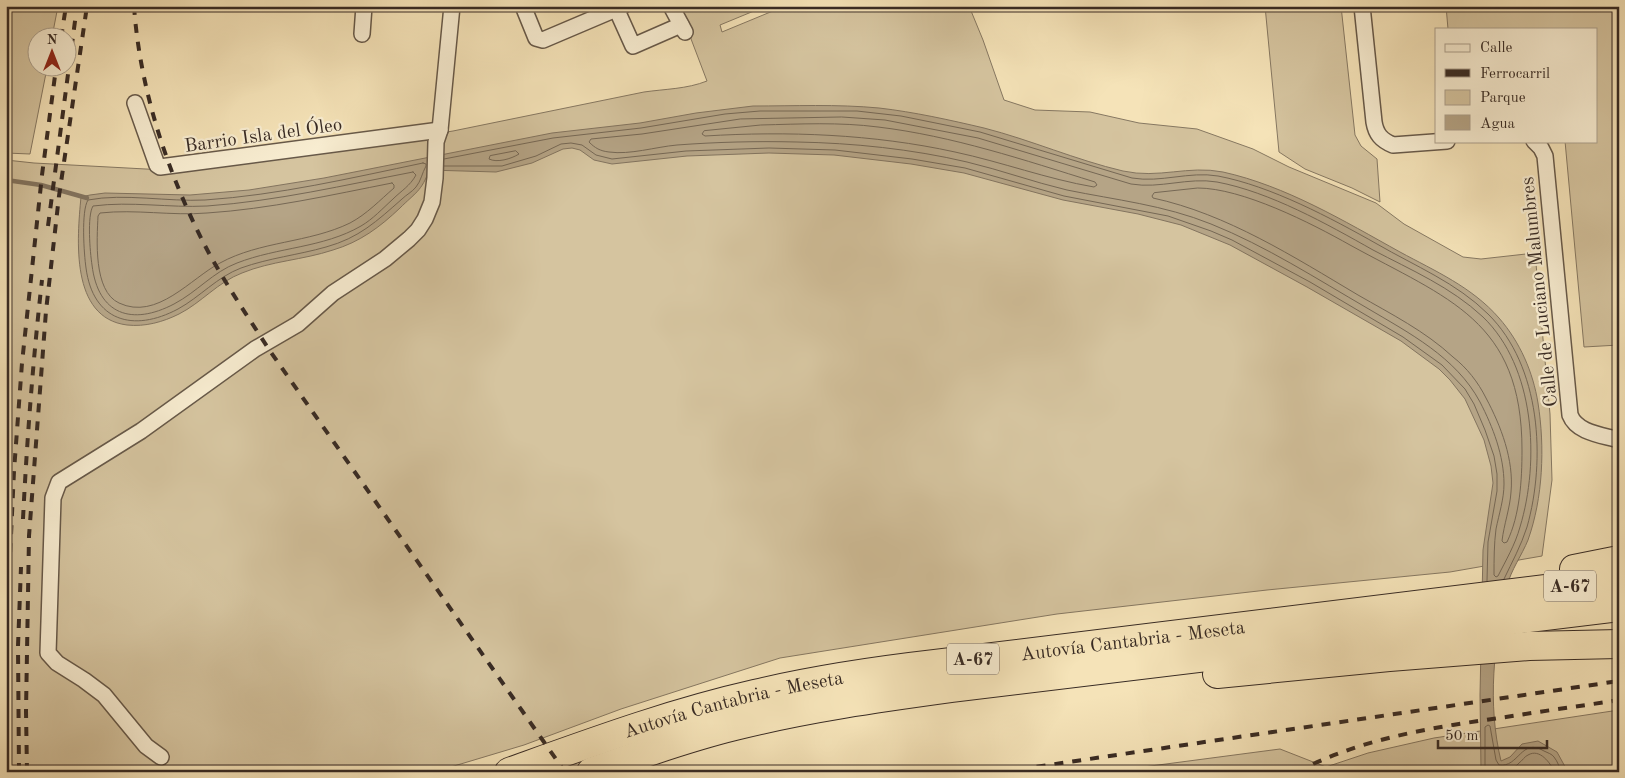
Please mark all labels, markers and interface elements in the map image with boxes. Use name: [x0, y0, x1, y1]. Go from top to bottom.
north arrow: [28, 28, 78, 78]
legend: [1435, 28, 1598, 142]
text: N: [47, 33, 58, 47]
text: Calle: [1480, 41, 1513, 56]
text: Ferrocarril: [1480, 67, 1550, 82]
text: Parque: [1480, 91, 1526, 106]
street label: Barrio Isla del Óleo: [182, 111, 344, 157]
text: Agua: [1480, 117, 1516, 132]
street label: Calle de Luciano Malumbres: [1519, 176, 1562, 408]
road number: A-67: [1544, 570, 1596, 602]
street label: Autovía Cantabria - Meseta: [1020, 619, 1247, 665]
road number: A-67: [947, 644, 999, 674]
street label: Autovía Cantabria - Meseta: [622, 670, 846, 743]
scale bar: [1438, 718, 1546, 750]
text: 50 m: [1445, 729, 1479, 744]

